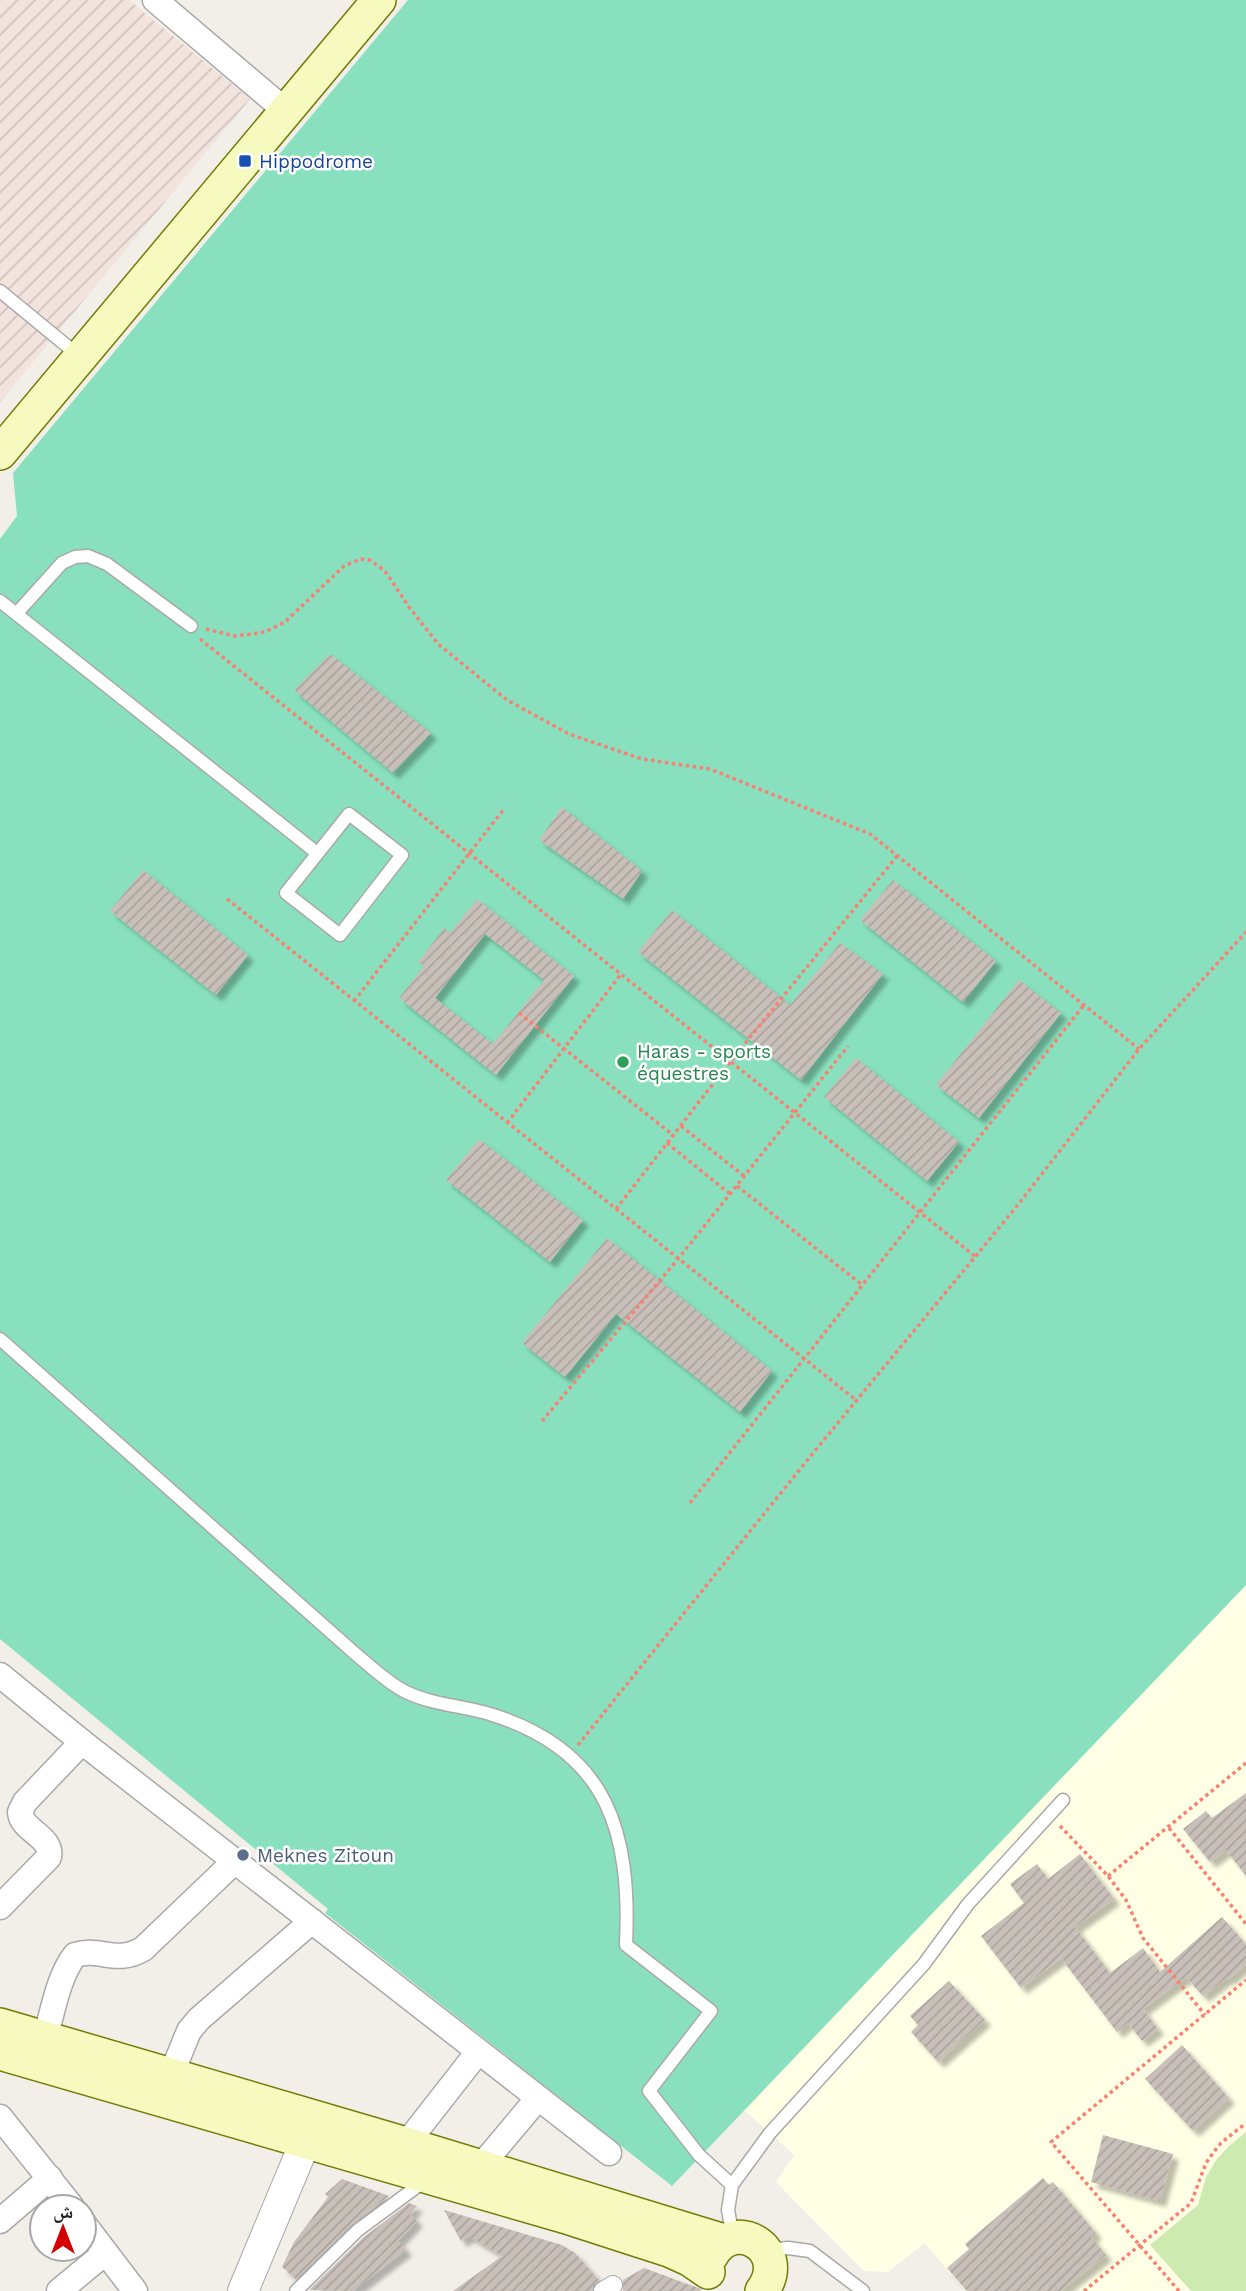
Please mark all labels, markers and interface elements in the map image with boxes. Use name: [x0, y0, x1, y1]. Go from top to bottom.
place label: Hippodrome: [259, 150, 373, 173]
marker: Hippodrome: [237, 153, 253, 169]
place label: Haras - sports équestres: [637, 1040, 771, 1085]
marker: Haras - sports équestres: [615, 1054, 631, 1070]
place label: Meknes Zitoun: [257, 1844, 394, 1867]
marker: Meknes Zitoun: [235, 1847, 251, 1863]
north arrow: [28, 2193, 98, 2263]
text: ش: [53, 2200, 73, 2223]

